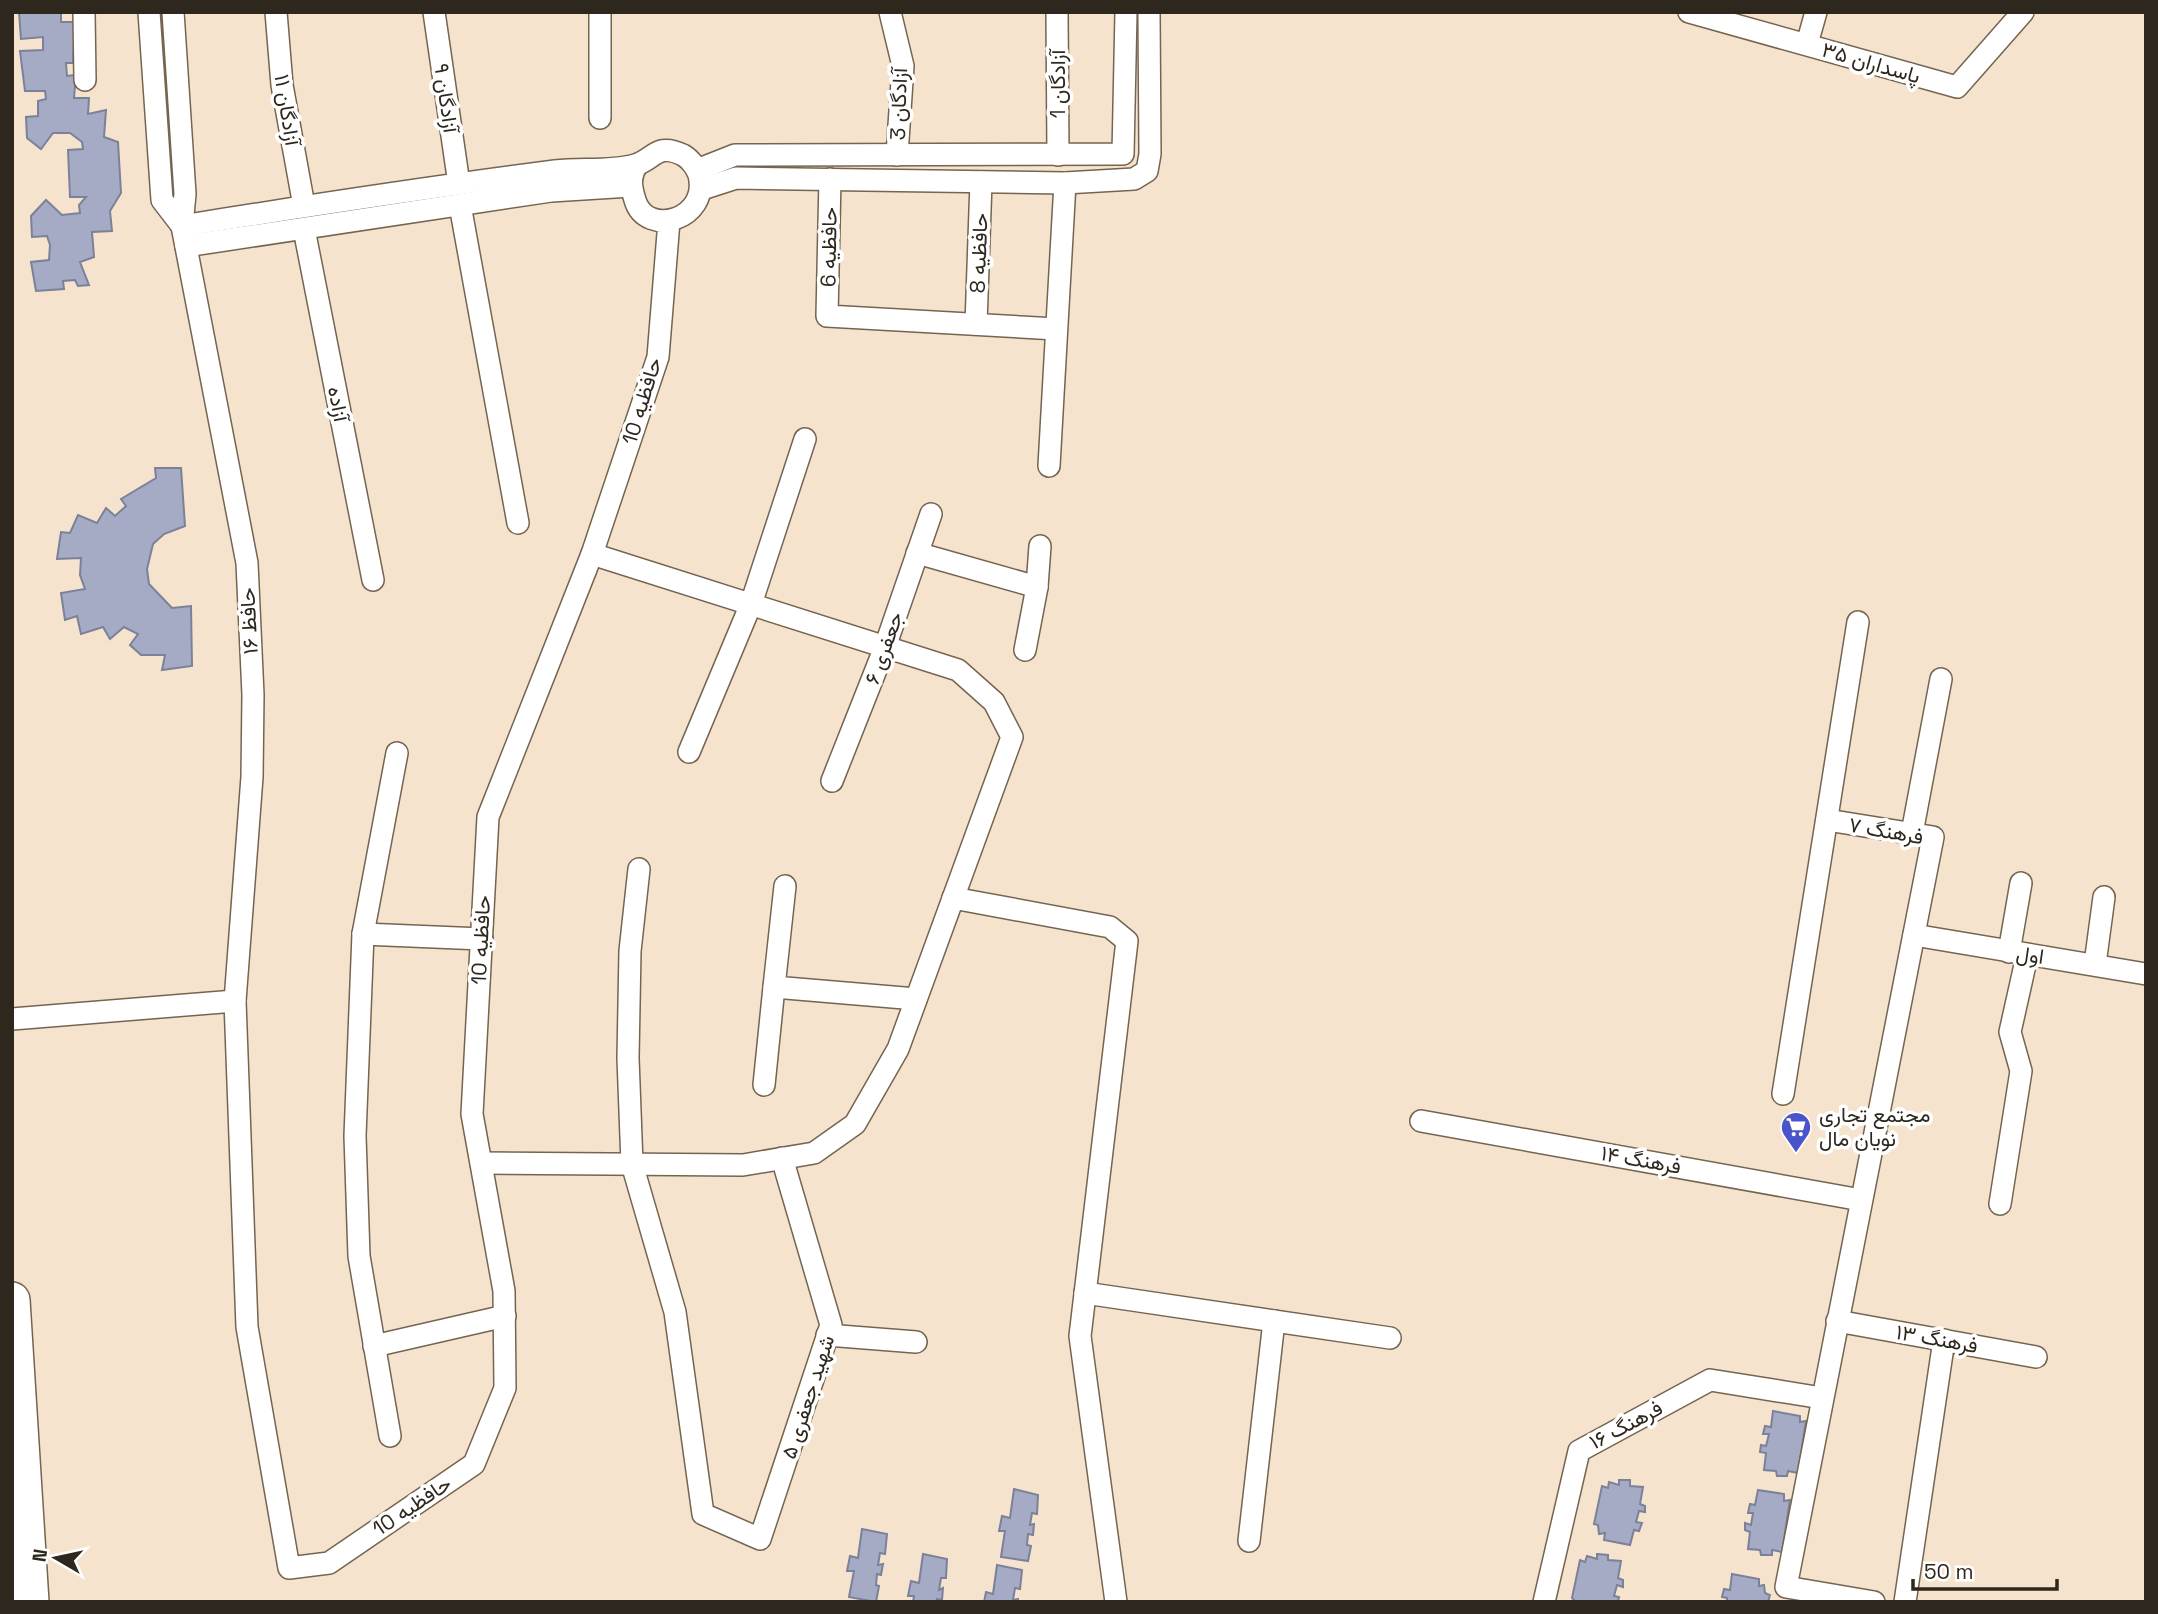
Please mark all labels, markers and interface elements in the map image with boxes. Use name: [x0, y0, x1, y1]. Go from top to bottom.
street label: پاسداران ۳۵: [1819, 36, 1923, 90]
street label: آزادگان 1: [1044, 48, 1071, 118]
street label: آزادگان ۹: [428, 61, 465, 137]
street label: آزادگان 3: [884, 65, 913, 141]
street label: آزادگان ۱۱: [269, 72, 307, 150]
street label: حافظیه 6: [814, 207, 843, 287]
street label: حافظیه 8: [964, 212, 993, 294]
street label: حافظیه 10: [616, 354, 668, 448]
street label: آزاده: [322, 384, 356, 426]
street label: حافظ ۱۶: [233, 587, 264, 655]
street label: جعفری ۶: [858, 608, 909, 688]
street label: فرهنگ ۷: [1847, 811, 1926, 850]
street label: حافظیه 10: [465, 895, 496, 985]
street label: اول: [2015, 939, 2046, 970]
place label: مجتمع تجاری نویان مال: [1819, 1101, 1930, 1152]
supermarket icon: مجتمع تجاری نویان مال: [1779, 1110, 1813, 1154]
street label: فرهنگ ۱۴: [1599, 1139, 1683, 1180]
street label: فرهنگ ۱۳: [1894, 1318, 1980, 1359]
street label: شهید جعفری ۵: [775, 1332, 840, 1462]
street label: فرهنگ ۱۶: [1584, 1394, 1667, 1455]
street label: حافظیه 10: [367, 1469, 456, 1542]
north arrow: [21, 1523, 91, 1593]
text: N: [26, 1547, 53, 1564]
scale bar: [1913, 1548, 2056, 1592]
text: 50 m: [1924, 1558, 1974, 1585]

